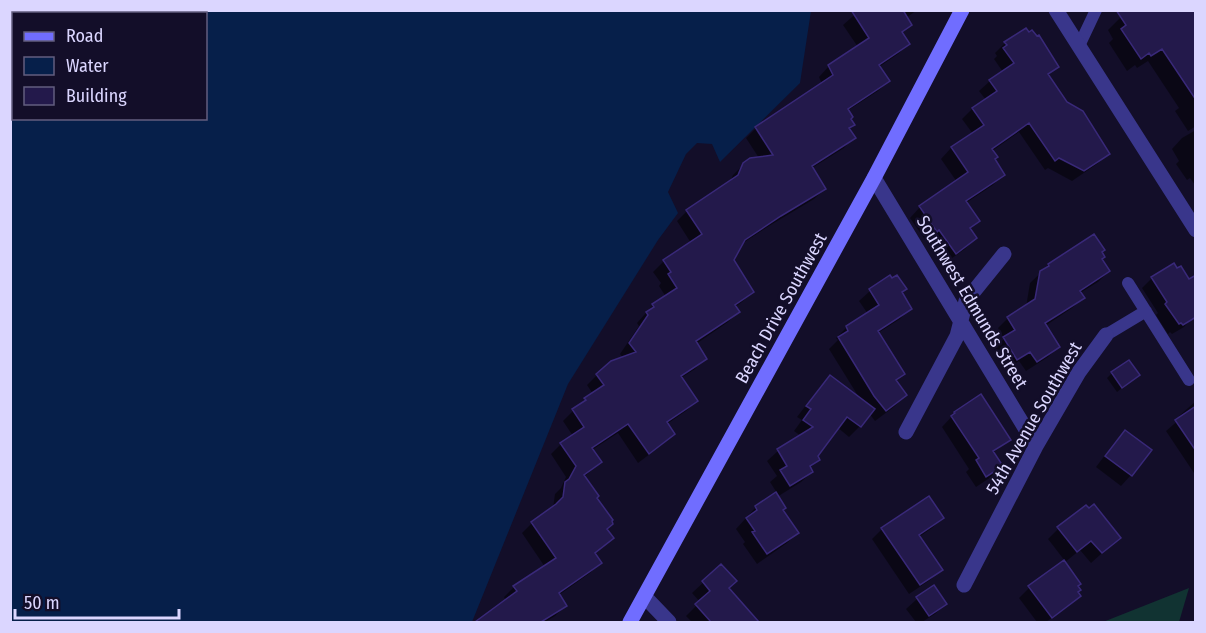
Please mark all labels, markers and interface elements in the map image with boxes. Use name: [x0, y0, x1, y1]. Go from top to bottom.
legend: [12, 12, 207, 120]
text: Road: [66, 25, 103, 47]
text: Water: [66, 55, 109, 77]
text: Building: [66, 85, 127, 107]
street label: Southwest Edmunds Street: [912, 211, 1032, 393]
street label: Beach Drive Southwest: [731, 229, 832, 387]
street label: 54th Avenue Southwest: [981, 338, 1087, 498]
scale bar: [15, 582, 178, 620]
text: 50 m: [24, 592, 60, 614]

